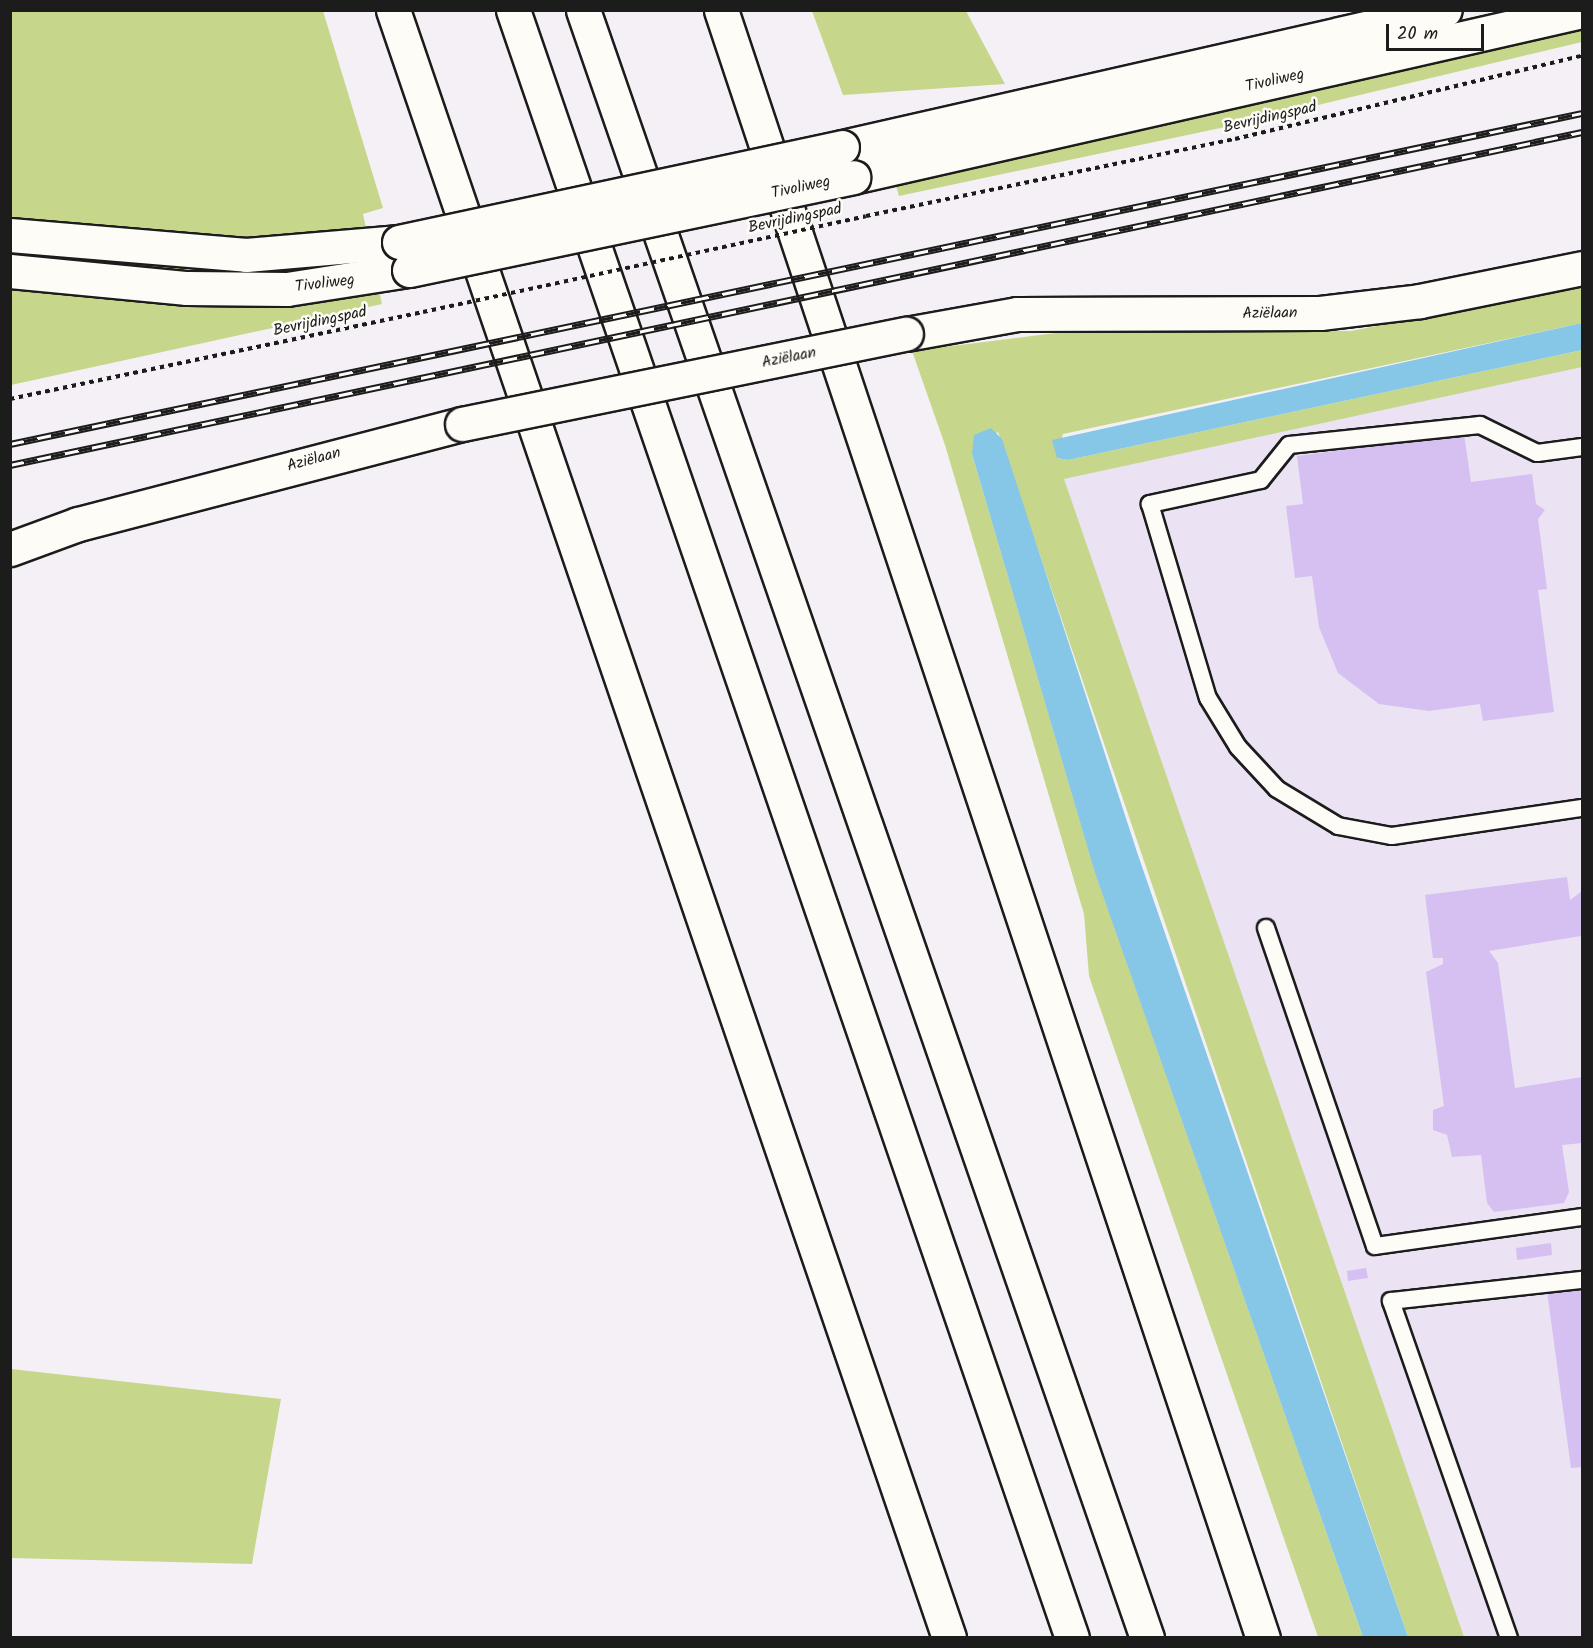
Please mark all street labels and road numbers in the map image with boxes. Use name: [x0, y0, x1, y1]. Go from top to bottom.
street label: Tivoliweg: [1244, 65, 1306, 97]
street label: Bevrijdingspad: [1221, 98, 1319, 138]
street label: Tivoliweg: [770, 172, 832, 204]
street label: Bevrijdingspad: [746, 200, 844, 238]
street label: Tivoliweg: [294, 271, 356, 297]
street label: Bevrijdingspad: [271, 303, 369, 341]
street label: Aziëlaan: [1242, 304, 1298, 324]
street label: Aziëlaan: [760, 343, 818, 373]
street label: Aziëlaan: [285, 444, 343, 476]

